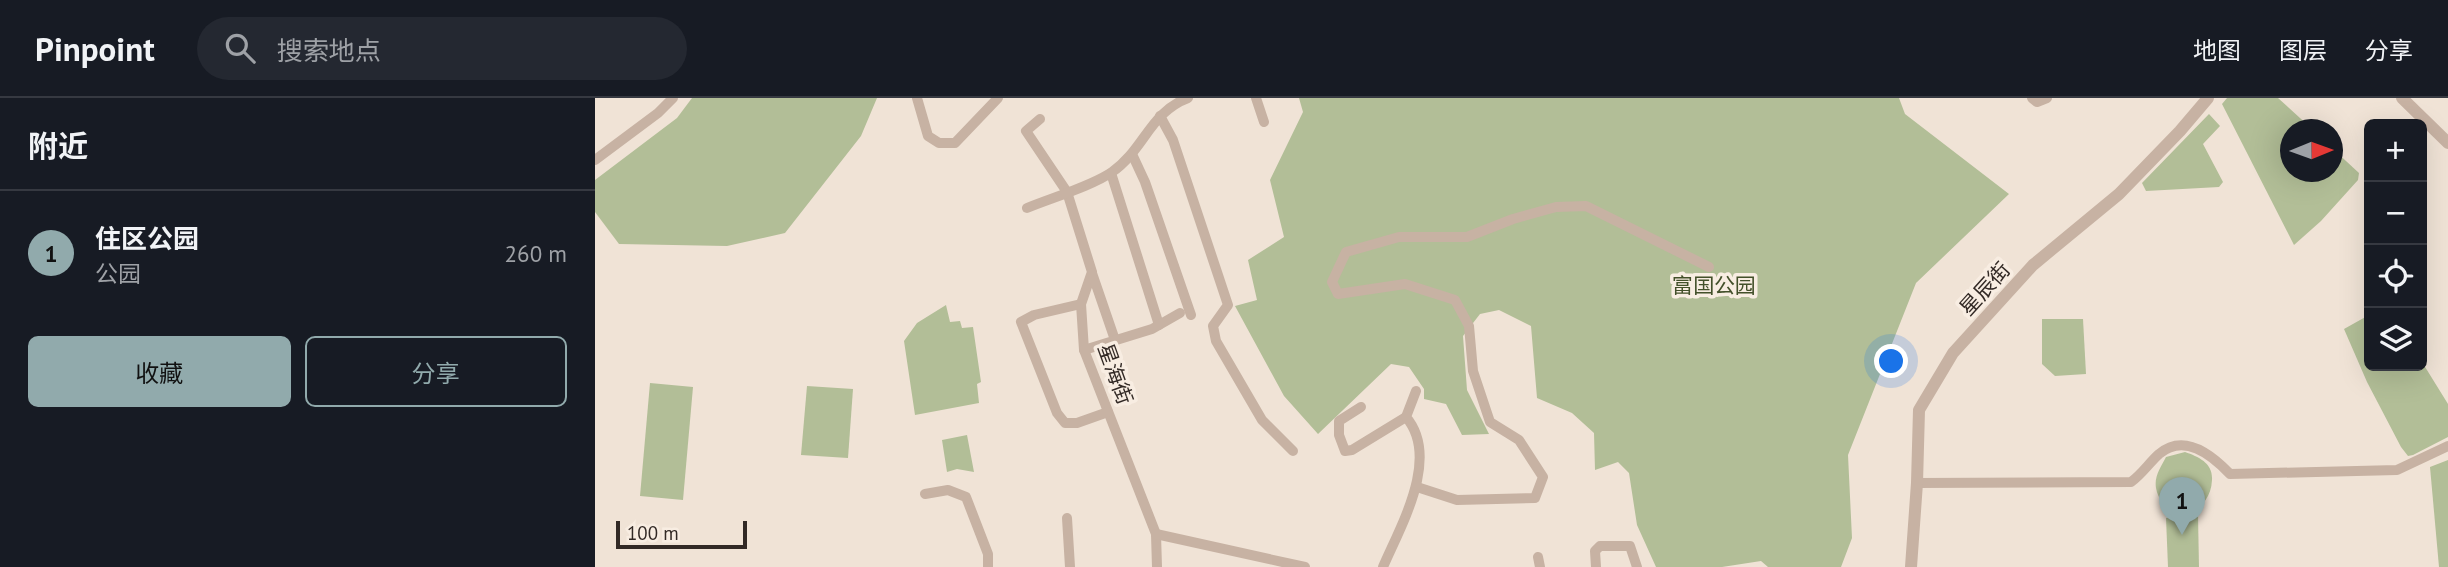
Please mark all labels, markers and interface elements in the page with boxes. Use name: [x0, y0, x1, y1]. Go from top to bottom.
search box: [197, 17, 687, 80]
text: Pinpoint: [35, 27, 155, 70]
icon: search: [221, 29, 259, 67]
text: 搜索地点: [277, 34, 381, 67]
text: 地图: [2193, 35, 2241, 66]
text: 图层: [2279, 35, 2327, 66]
text: 分享: [2365, 35, 2413, 66]
north arrow: [2280, 119, 2343, 182]
map controls: [2364, 119, 2427, 371]
button: +: [2364, 119, 2427, 182]
text: 附近: [28, 126, 88, 165]
button: −: [2364, 182, 2427, 245]
text: 住区公园: [95, 222, 199, 255]
text: 1: [44, 239, 58, 268]
text: 260 m: [505, 239, 567, 268]
button: locate: [2364, 245, 2427, 308]
street label: 星辰街: [1954, 256, 2016, 321]
text: 公园: [95, 259, 141, 288]
park label: 富国公园: [1672, 272, 1756, 299]
button: layers: [2364, 308, 2427, 371]
button: 收藏: [28, 336, 291, 407]
button: 分享: [305, 336, 567, 407]
street label: 星海街: [1092, 340, 1139, 408]
your location: [1874, 344, 1908, 378]
pin: 1: [2159, 477, 2205, 535]
scale bar: [616, 518, 747, 550]
text: 100 m: [627, 521, 679, 545]

